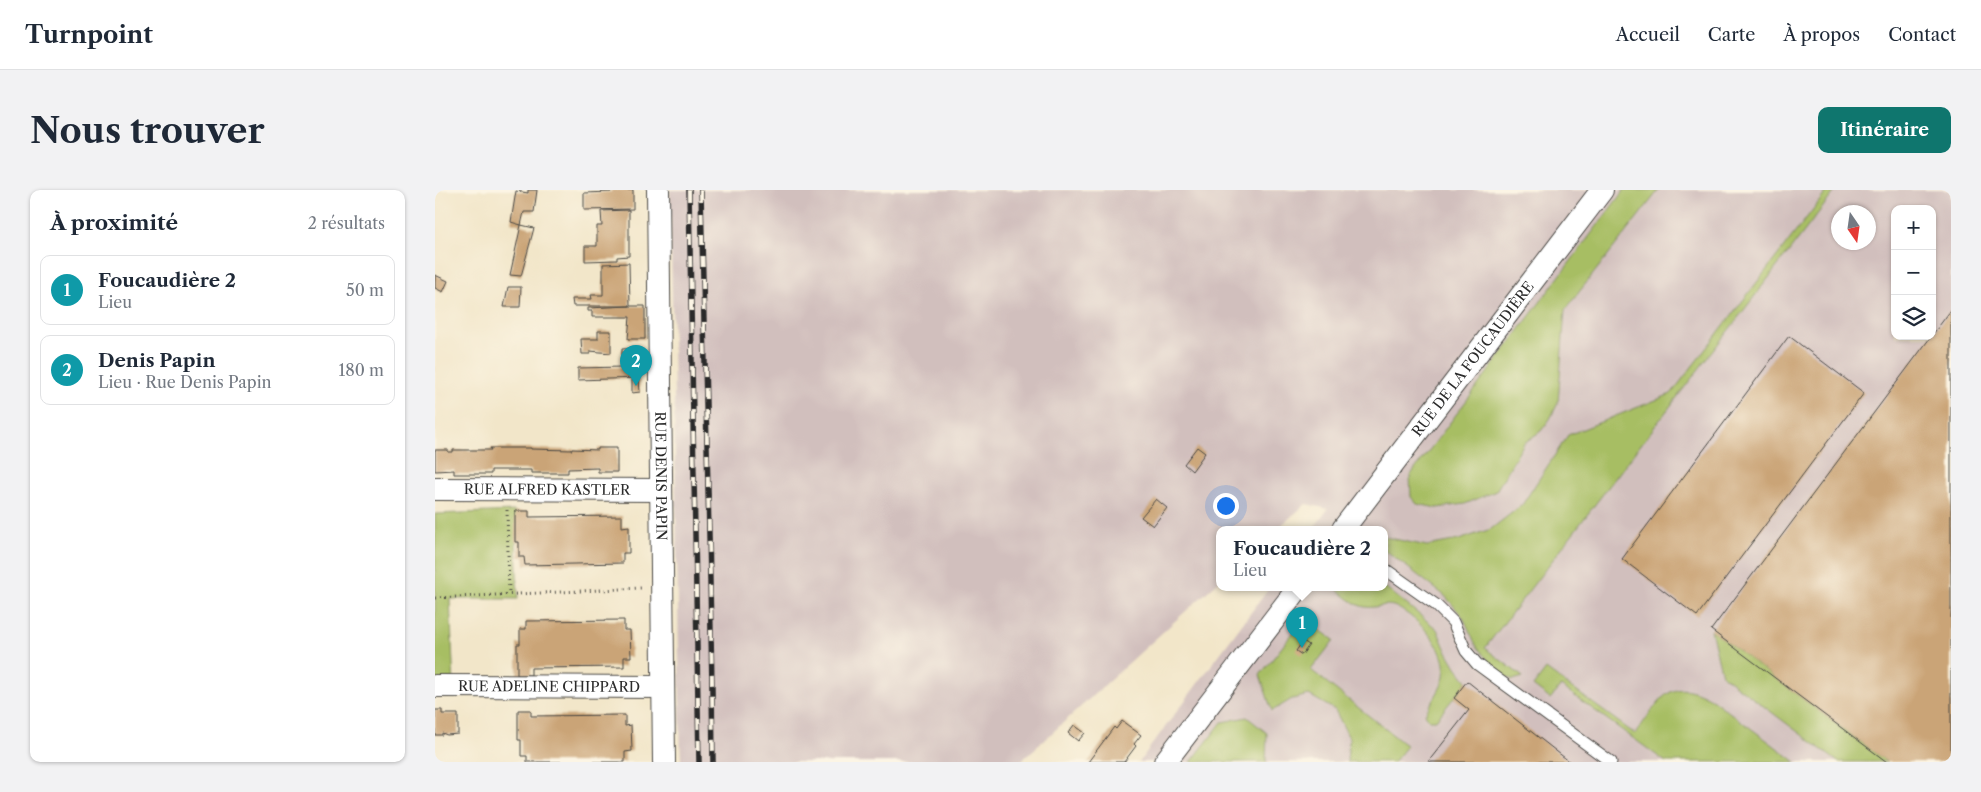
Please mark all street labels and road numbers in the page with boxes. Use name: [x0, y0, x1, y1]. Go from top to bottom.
street label: RUE DE LA FOUCAUDIÈRE: [1408, 278, 1538, 440]
street label: RUE DENIS PAPIN: [651, 411, 671, 541]
street label: RUE ALFRED KASTLER: [464, 480, 631, 499]
street label: RUE ADELINE CHIPPARD: [458, 677, 640, 696]

